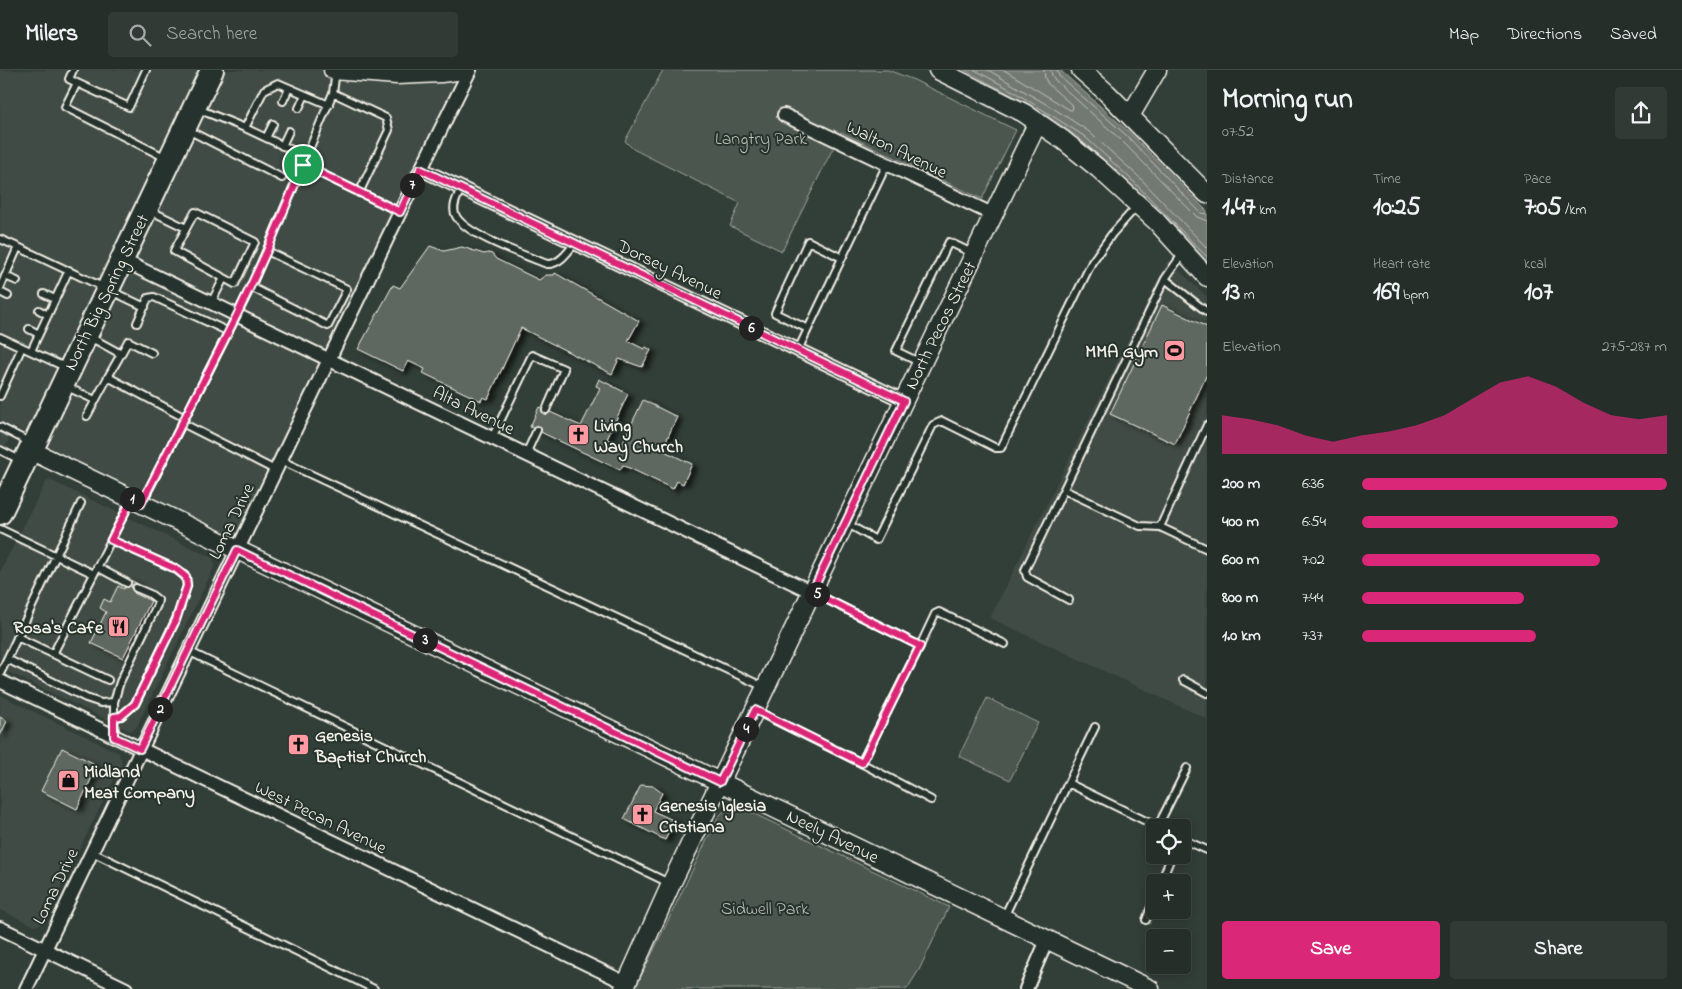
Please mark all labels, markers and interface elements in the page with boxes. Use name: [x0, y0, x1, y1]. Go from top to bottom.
search box: [108, 12, 458, 57]
text: Milers: [25, 17, 78, 52]
icon: search: [126, 21, 154, 49]
text: Search here: [166, 21, 257, 48]
text: Map: [1449, 22, 1479, 48]
text: Directions: [1507, 22, 1582, 48]
text: Saved: [1610, 22, 1657, 48]
text: Morning run: [1222, 80, 1353, 121]
button: share: [1615, 87, 1667, 139]
street label: Walton Avenue: [841, 115, 952, 187]
text: 07:52: [1222, 120, 1254, 144]
park label: Langtry Park: [715, 127, 807, 154]
pin: [282, 144, 324, 186]
icon: arrive: [289, 151, 317, 179]
text: Distance: [1222, 169, 1274, 190]
text: Time: [1373, 169, 1401, 190]
text: Pace: [1524, 169, 1551, 190]
pin: 7: [400, 172, 424, 198]
text: 7: [410, 175, 415, 196]
text: 1.47: [1222, 190, 1256, 226]
text: 10:25: [1373, 190, 1421, 226]
text: 7:05: [1524, 190, 1562, 226]
text: km: [1256, 200, 1276, 221]
text: /km: [1562, 200, 1586, 221]
street label: North Big Spring Street: [59, 210, 158, 376]
street label: Dorsey Avenue: [611, 234, 727, 308]
text: Elevation: [1222, 254, 1273, 275]
text: Heart rate: [1373, 254, 1430, 275]
text: kcal: [1524, 254, 1546, 275]
street label: North Pecos Street: [899, 257, 984, 394]
text: 13: [1222, 275, 1240, 311]
text: 169: [1373, 275, 1399, 311]
text: 107: [1524, 275, 1553, 311]
text: m: [1240, 285, 1255, 306]
text: bpm: [1399, 285, 1429, 306]
pin: 6: [738, 316, 764, 340]
text: 6: [748, 318, 755, 339]
text: Elevation: [1222, 335, 1281, 359]
text: 275–287 m: [1602, 335, 1667, 359]
sports icon: MMA Gym: [1162, 339, 1186, 363]
place label: MMA Gym: [1085, 340, 1158, 367]
street label: Alta Avenue: [428, 381, 519, 443]
place label: Living Way Church: [594, 414, 683, 462]
church icon: Living Way Church: [566, 423, 590, 447]
text: 200 m: [1222, 472, 1260, 496]
text: 6:36: [1302, 472, 1324, 496]
street label: Loma Drive: [203, 479, 263, 564]
pin: 1: [120, 486, 144, 512]
text: 1: [130, 489, 135, 510]
text: 400 m: [1222, 510, 1259, 534]
text: 6:54: [1302, 510, 1326, 534]
text: 600 m: [1222, 548, 1259, 572]
text: 7:02: [1302, 548, 1325, 572]
pin: 5: [804, 582, 830, 606]
text: 5: [813, 584, 822, 605]
text: 800 m: [1222, 586, 1258, 610]
text: 7:44: [1302, 586, 1323, 610]
restaurant icon: Rosa's Cafe: [107, 615, 131, 639]
place label: Rosa's Cafe: [13, 616, 104, 642]
text: 1.0 km: [1222, 624, 1261, 648]
text: 7:37: [1302, 624, 1323, 648]
pin: 3: [412, 628, 438, 652]
text: 3: [423, 630, 428, 651]
pin: 2: [148, 696, 172, 722]
text: 2: [157, 699, 164, 720]
pin: 4: [734, 716, 758, 742]
text: 4: [744, 719, 749, 740]
place label: Genesis Baptist Church: [314, 724, 427, 771]
church icon: Genesis Baptist Church: [287, 733, 311, 757]
place label: Midland Meat Company: [84, 760, 195, 808]
shop icon: Midland Meat Company: [56, 769, 80, 793]
street label: West Pecan Avenue: [250, 776, 391, 862]
place label: Genesis Iglesia Cristiana: [659, 794, 766, 841]
church icon: Genesis Iglesia Cristiana: [631, 803, 655, 827]
street label: Neely Avenue: [782, 804, 883, 872]
map controls: [1146, 819, 1191, 974]
button: locate: [1146, 819, 1191, 864]
street label: Loma Drive: [27, 844, 87, 929]
button: +: [1146, 874, 1191, 919]
park label: Sidwell Park: [721, 897, 809, 923]
button: Save: [1222, 921, 1440, 979]
button: Share: [1450, 921, 1667, 979]
button: −: [1146, 929, 1191, 974]

